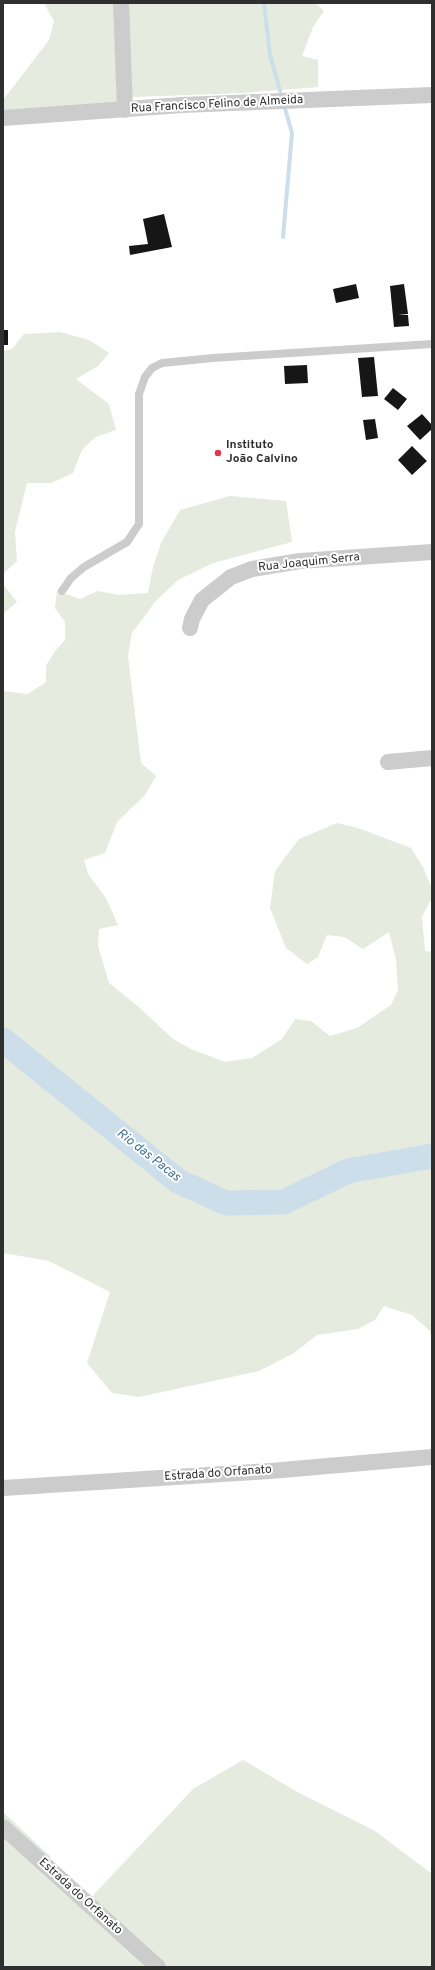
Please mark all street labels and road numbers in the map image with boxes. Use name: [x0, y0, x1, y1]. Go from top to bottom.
street label: Rua Francisco Felino de Almeida: [130, 93, 304, 117]
street label: Rua Joaquim Serra: [257, 551, 361, 575]
street label: Estrada do Orfanato: [164, 1463, 272, 1485]
street label: Estrada do Orfanato: [35, 1856, 125, 1938]

